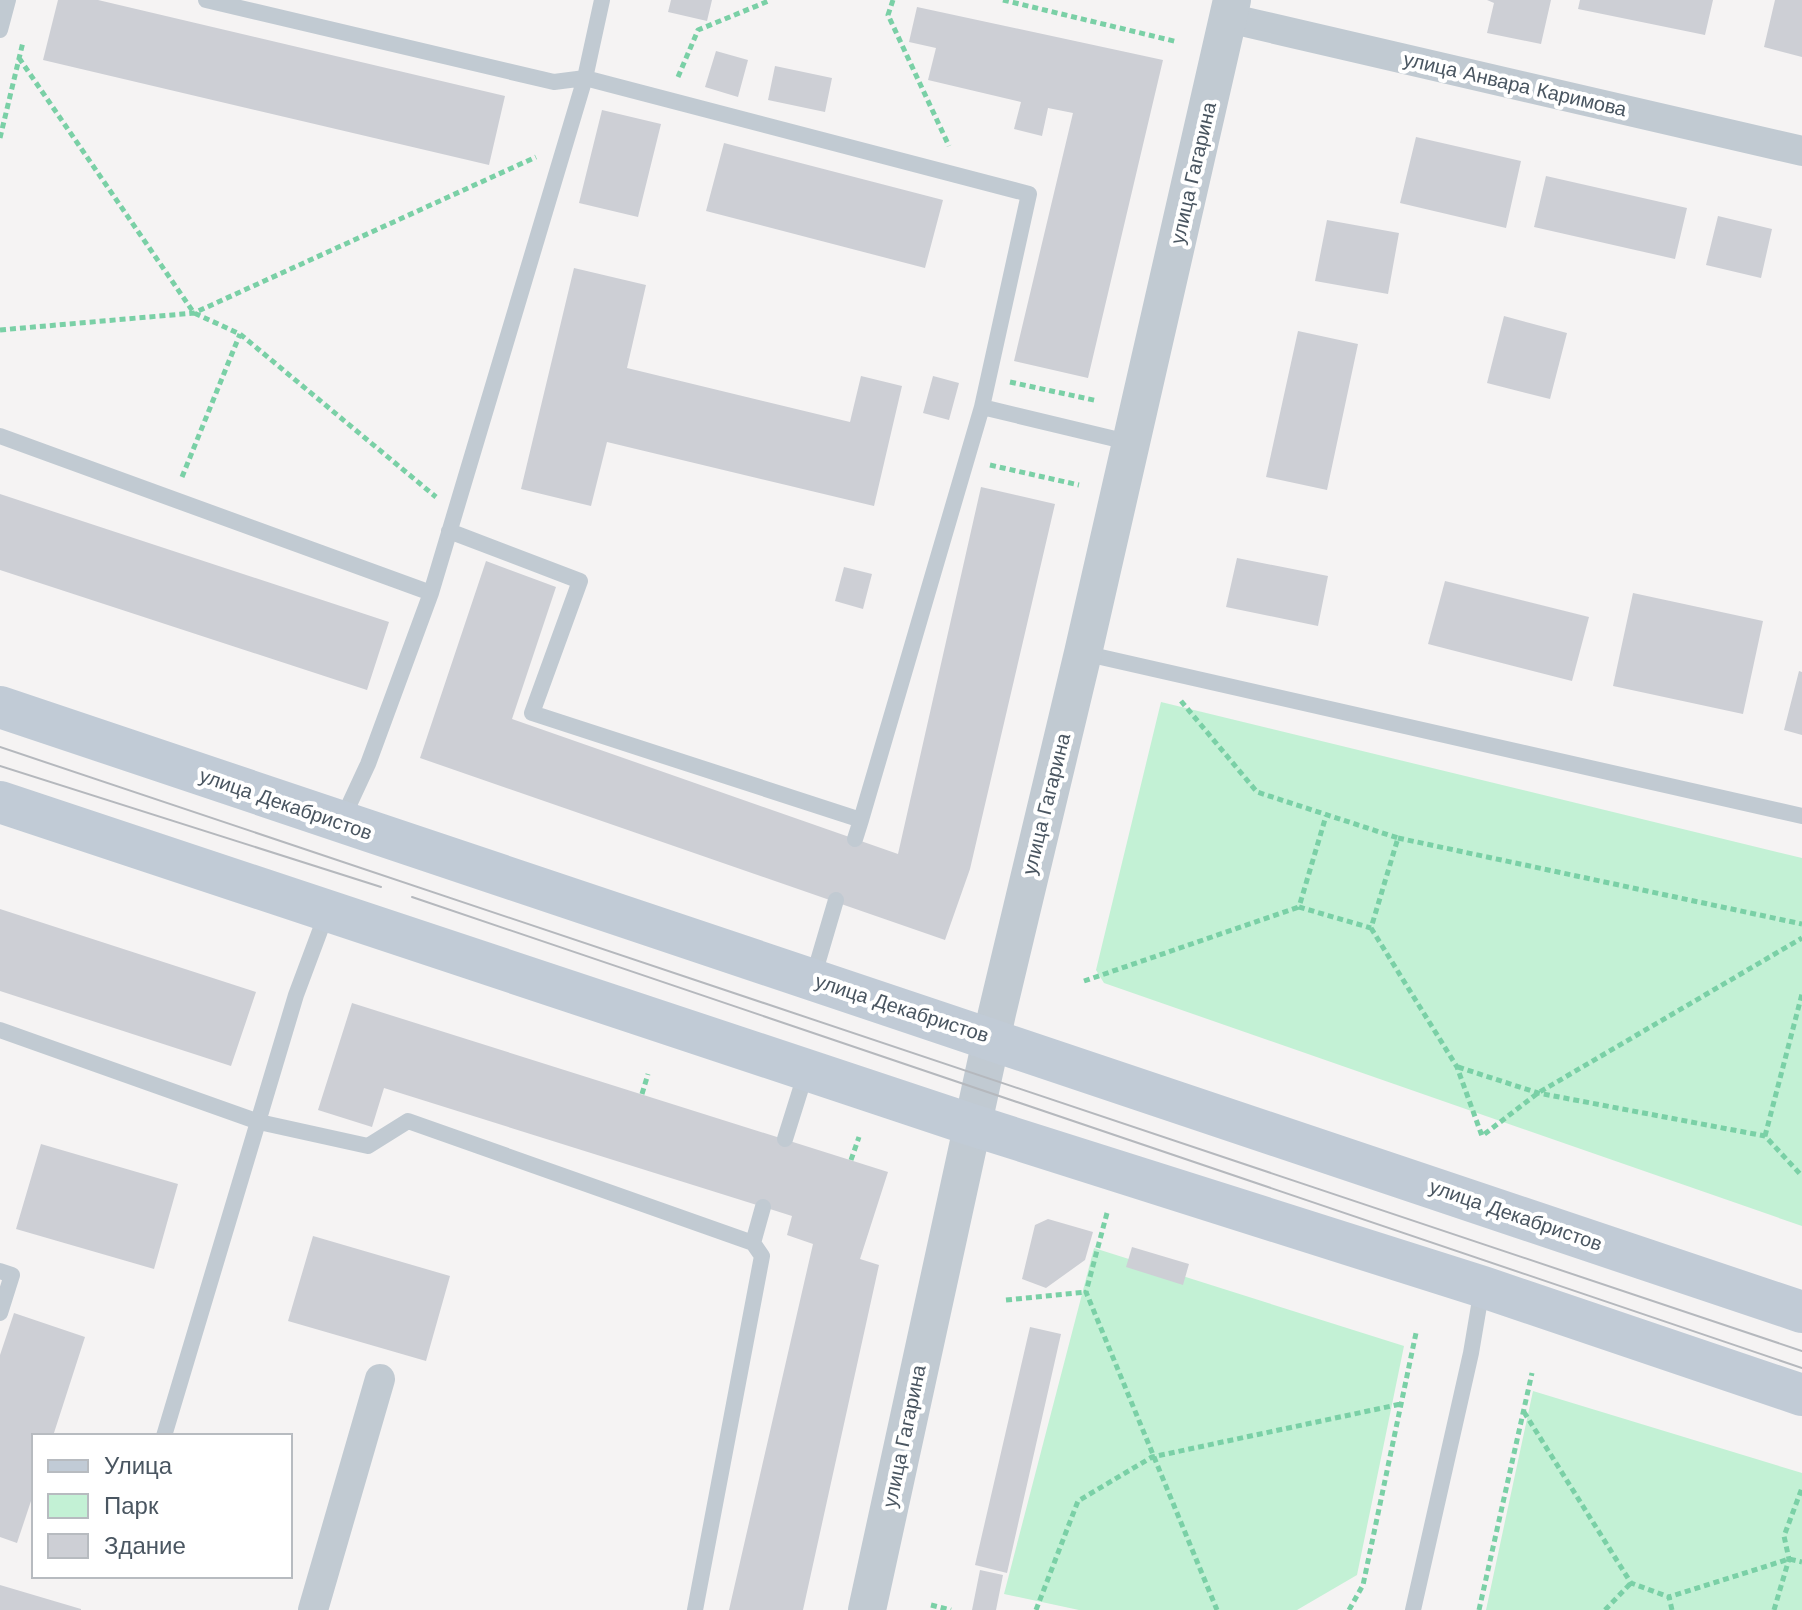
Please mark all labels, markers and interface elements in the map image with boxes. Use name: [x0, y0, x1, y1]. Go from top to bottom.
street label: улица Анвара Каримова: [1401, 47, 1630, 122]
street label: улица Гагарина: [1165, 99, 1221, 246]
street label: улица Гагарина: [1017, 730, 1075, 877]
street label: улица Декабристов: [196, 763, 376, 845]
street label: улица Декабристов: [812, 969, 992, 1047]
street label: улица Декабристов: [1426, 1174, 1606, 1256]
street label: улица Гагарина: [877, 1362, 931, 1509]
legend: [32, 1434, 292, 1578]
text: Улица: [104, 1452, 173, 1480]
text: Парк: [104, 1492, 159, 1520]
text: Здание: [104, 1532, 186, 1560]

